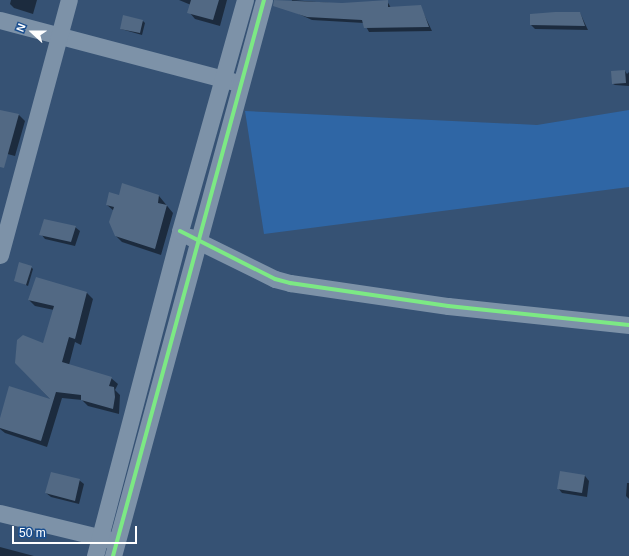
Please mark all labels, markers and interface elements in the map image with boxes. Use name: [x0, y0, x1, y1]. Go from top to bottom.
north arrow: [12, 12, 52, 52]
text: N: [14, 22, 28, 34]
scale bar: [14, 518, 139, 544]
text: 50 m: [19, 526, 46, 540]

